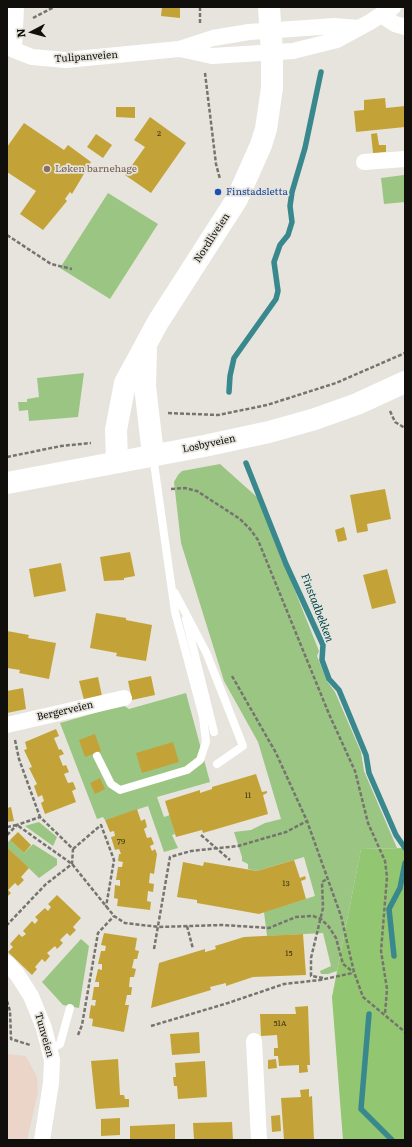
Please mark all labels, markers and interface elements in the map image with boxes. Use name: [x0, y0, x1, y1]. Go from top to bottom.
north arrow: [12, 12, 52, 52]
text: N: [12, 28, 29, 39]
street label: Tulipanveien: [54, 49, 118, 65]
house number: 2: [157, 129, 161, 139]
place label: Løken barnehage: [55, 163, 137, 175]
marker: Løken barnehage: [42, 164, 52, 174]
place label: Finstadsletta: [226, 186, 288, 198]
marker: Finstadsletta: [213, 187, 223, 197]
street label: Nordliveien: [192, 211, 232, 265]
street label: Losbyveien: [181, 433, 237, 455]
water label: Finstadbekken: [298, 572, 336, 644]
street label: Bergerveien: [36, 699, 94, 723]
house number: 11: [245, 791, 251, 801]
house number: 79: [117, 837, 125, 847]
house number: 13: [282, 879, 290, 889]
house number: 15: [285, 949, 293, 959]
street label: Tunveien: [32, 1011, 56, 1059]
house number: 51A: [273, 1019, 287, 1029]

